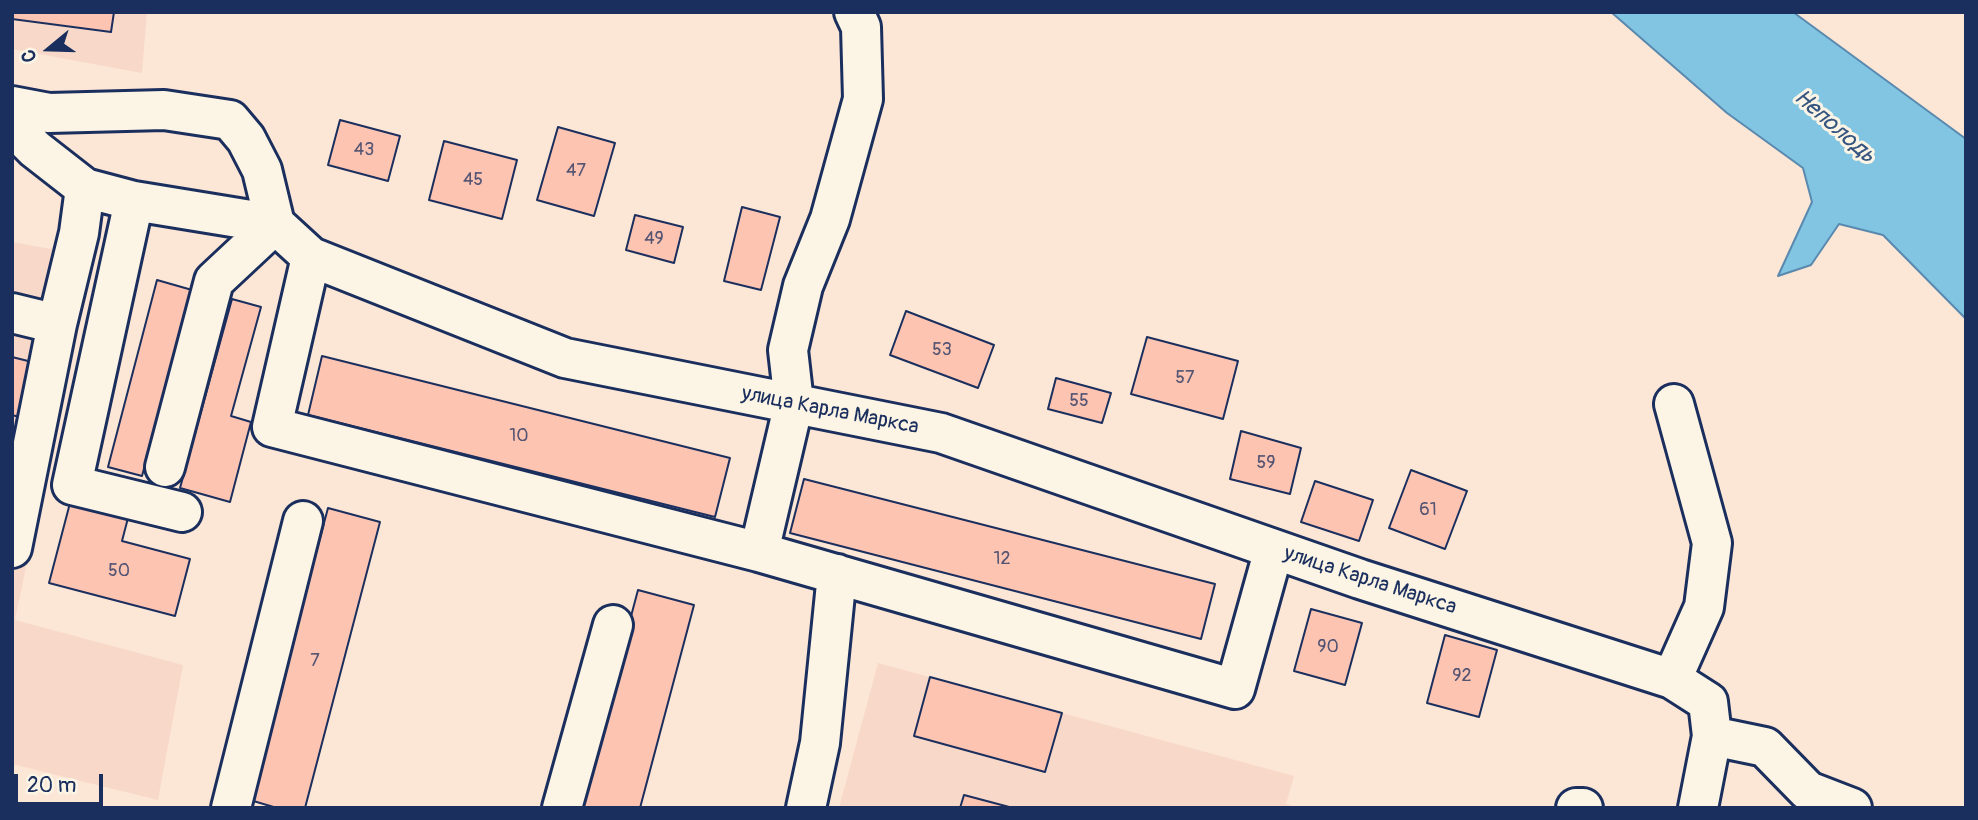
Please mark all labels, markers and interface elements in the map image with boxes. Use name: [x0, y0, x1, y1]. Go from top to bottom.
north arrow: [14, 14, 84, 84]
text: С: [16, 46, 42, 65]
water label: Неполодь: [1788, 84, 1880, 170]
house number: 43: [354, 139, 374, 161]
house number: 47: [566, 160, 586, 182]
house number: 45: [463, 169, 483, 191]
house number: 49: [644, 228, 664, 250]
house number: 53: [932, 339, 952, 361]
house number: 57: [1175, 367, 1195, 389]
street label: улица Карла Маркса: [739, 381, 921, 441]
house number: 55: [1069, 390, 1089, 412]
house number: 10: [509, 425, 529, 447]
house number: 59: [1256, 452, 1276, 474]
house number: 61: [1419, 499, 1437, 521]
street label: улица Карла Маркса: [1280, 541, 1460, 621]
house number: 12: [993, 548, 1011, 570]
house number: 50: [108, 560, 130, 582]
house number: 90: [1317, 636, 1339, 658]
house number: 7: [310, 650, 320, 672]
house number: 92: [1452, 665, 1472, 687]
scale bar: [18, 760, 107, 804]
text: 20 m: [27, 772, 76, 799]

